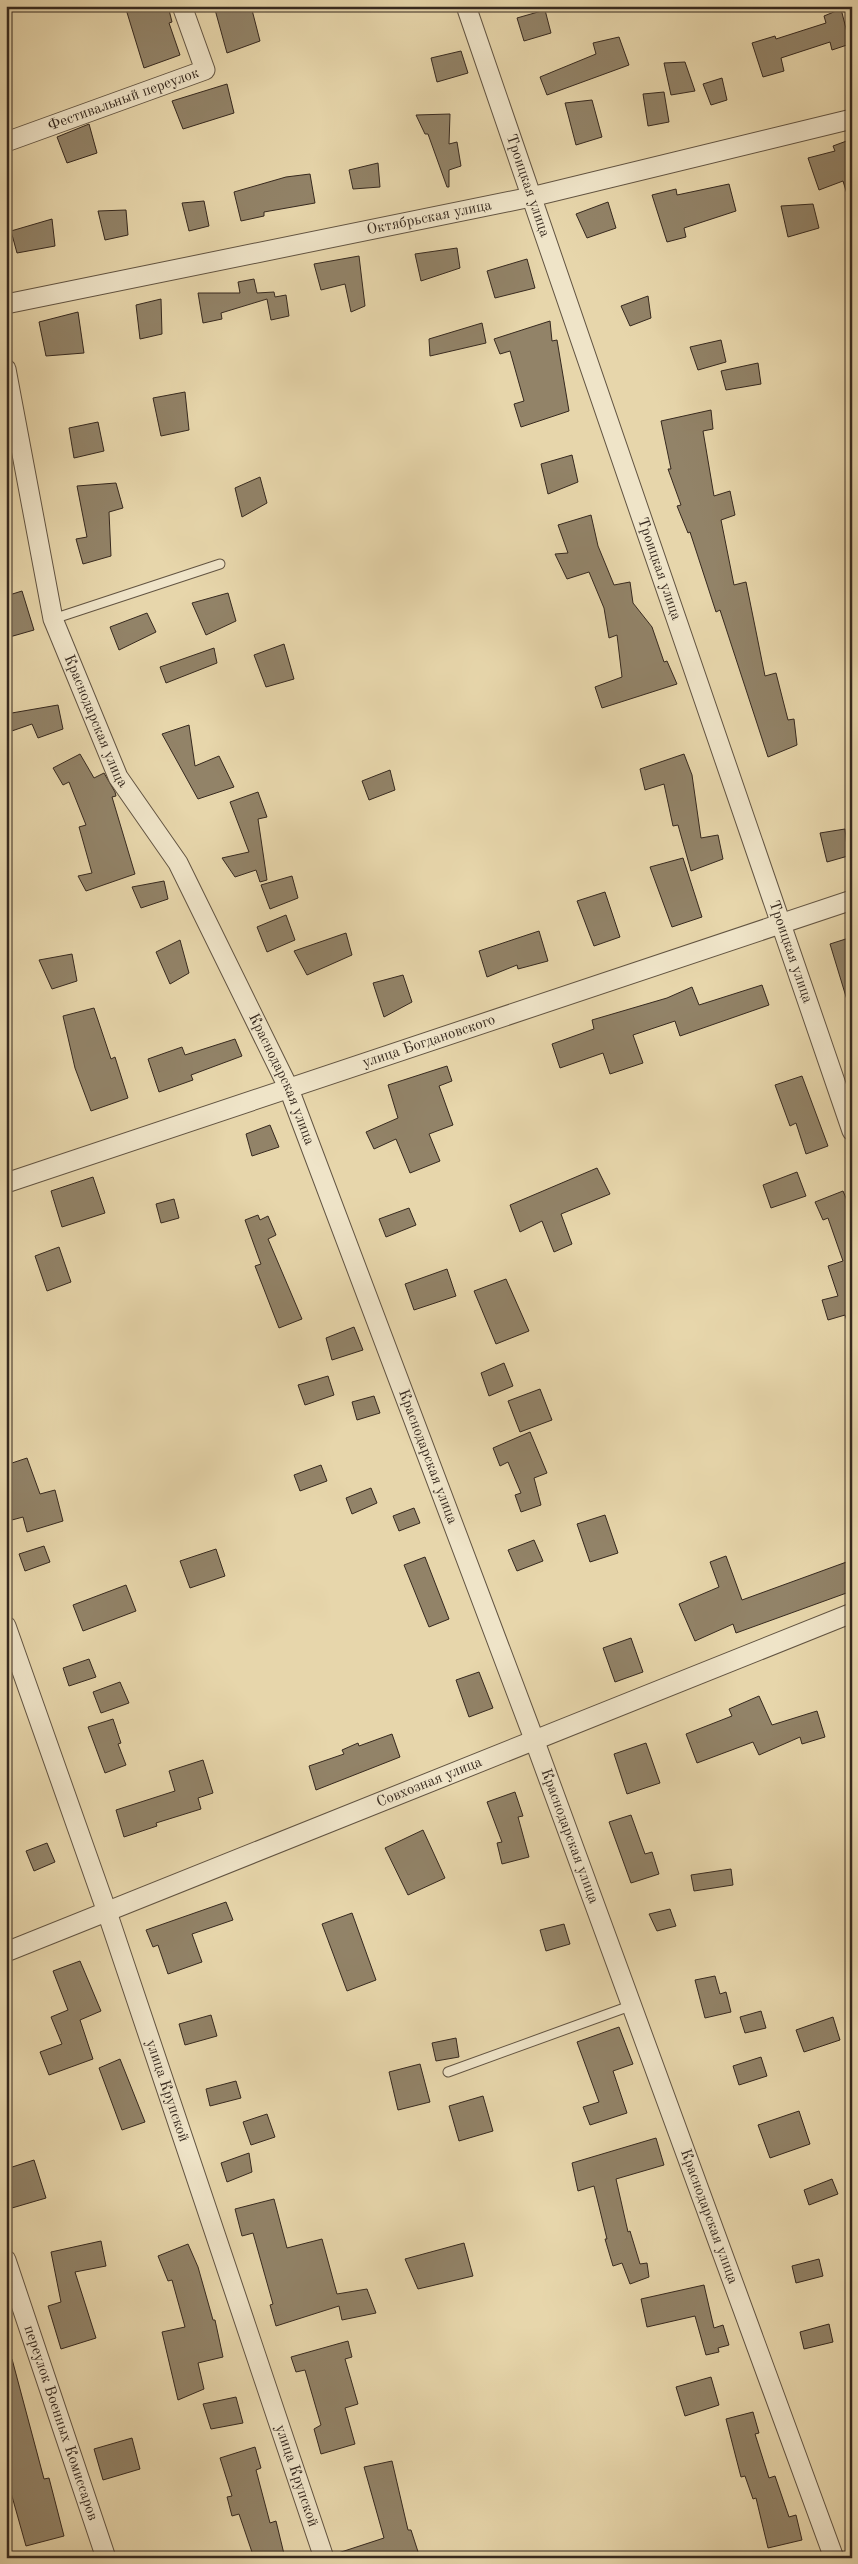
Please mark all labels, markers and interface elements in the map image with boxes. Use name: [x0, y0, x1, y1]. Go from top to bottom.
street label: Фестивальный переулок: [46, 65, 202, 134]
street label: Троицкая улица: [503, 132, 552, 240]
street label: Октябрьская улица: [366, 198, 494, 238]
street label: Троицкая улица: [635, 515, 684, 623]
street label: Краснодарская улица: [61, 653, 131, 791]
street label: Троицкая улица: [766, 899, 815, 1006]
street label: Краснодарская улица: [246, 1011, 317, 1148]
street label: улица Богдановского: [361, 1012, 497, 1071]
street label: Краснодарская улица: [396, 1388, 460, 1527]
street label: Совхозная улица: [374, 1754, 485, 1810]
street label: Краснодарская улица: [538, 1767, 601, 1906]
street label: улица Крупской: [143, 2038, 191, 2144]
street label: Краснодарская улица: [677, 2147, 741, 2286]
street label: переулок Военных Комиссаров: [21, 2324, 100, 2523]
street label: улица Крупской: [272, 2423, 320, 2529]

